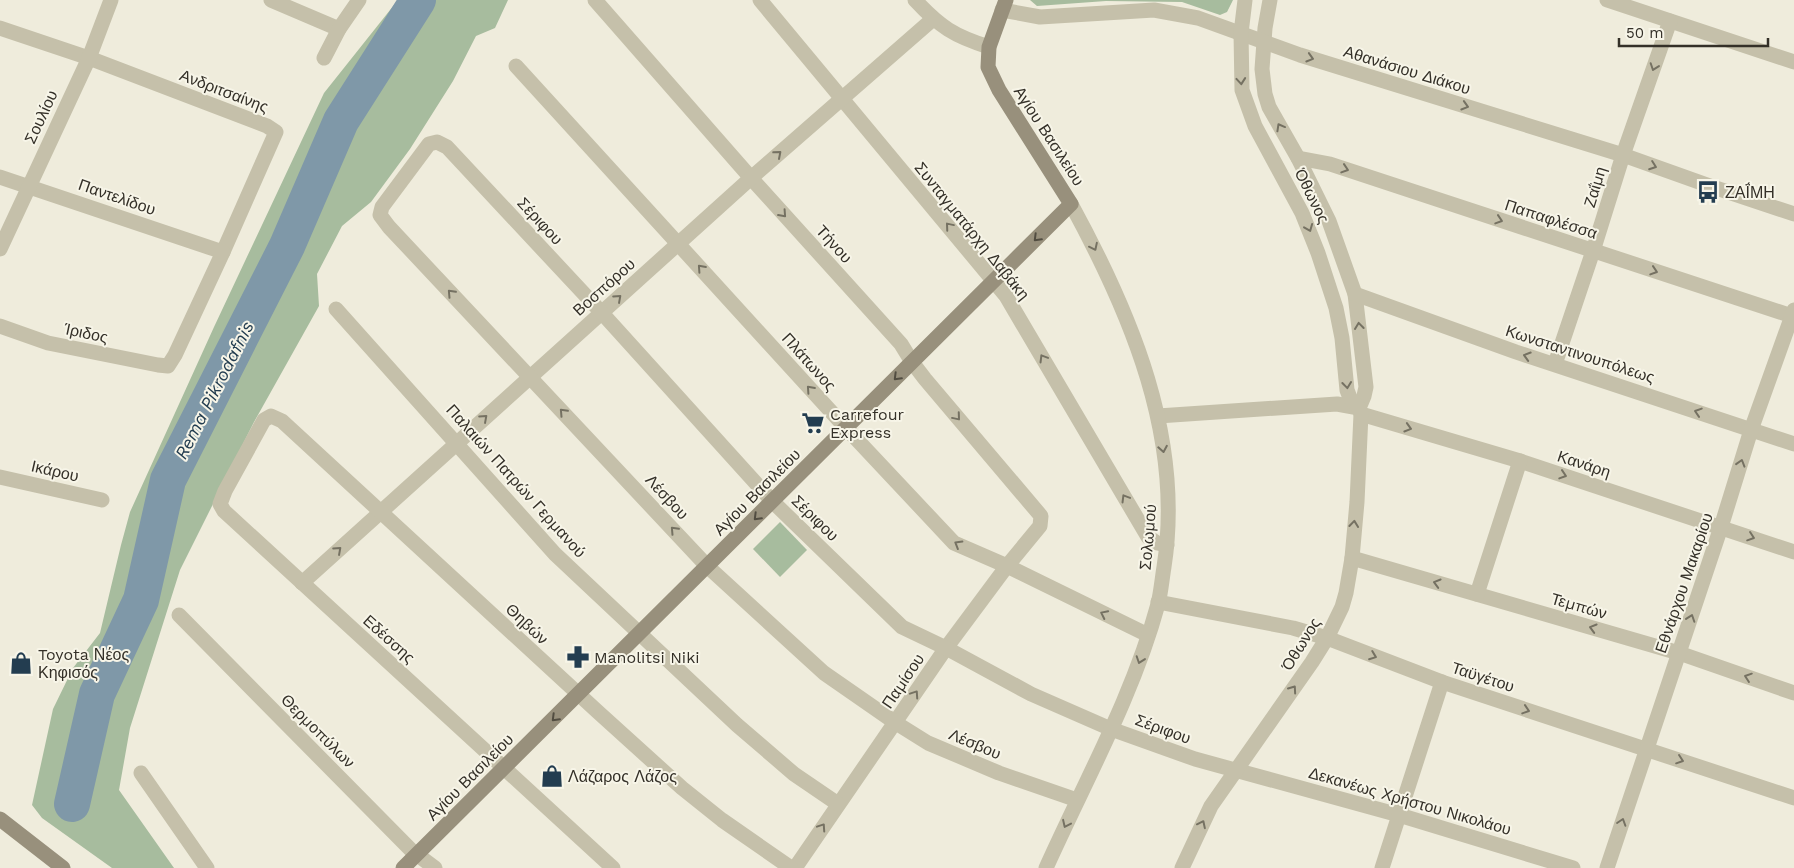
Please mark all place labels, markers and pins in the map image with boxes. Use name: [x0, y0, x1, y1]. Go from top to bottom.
bus stop icon: ΖΑΪ́ΜΗ: [1695, 179, 1721, 205]
place label: ΖΑΪ́ΜΗ: [1725, 182, 1775, 202]
place label: Carrefour Express: [830, 405, 905, 442]
supermarket icon: Carrefour Express: [800, 410, 826, 436]
pharmacy icon: Manolitsi Niki: [565, 644, 591, 670]
place label: Toyota Νέος Κηφισός: [38, 645, 129, 682]
place label: Manolitsi Niki: [594, 648, 699, 667]
shop icon: Toyota Νέος Κηφισός: [8, 650, 34, 676]
shop icon: Λάζαρος Λάζος: [539, 763, 565, 789]
place label: Λάζαρος Λάζος: [568, 767, 677, 786]

